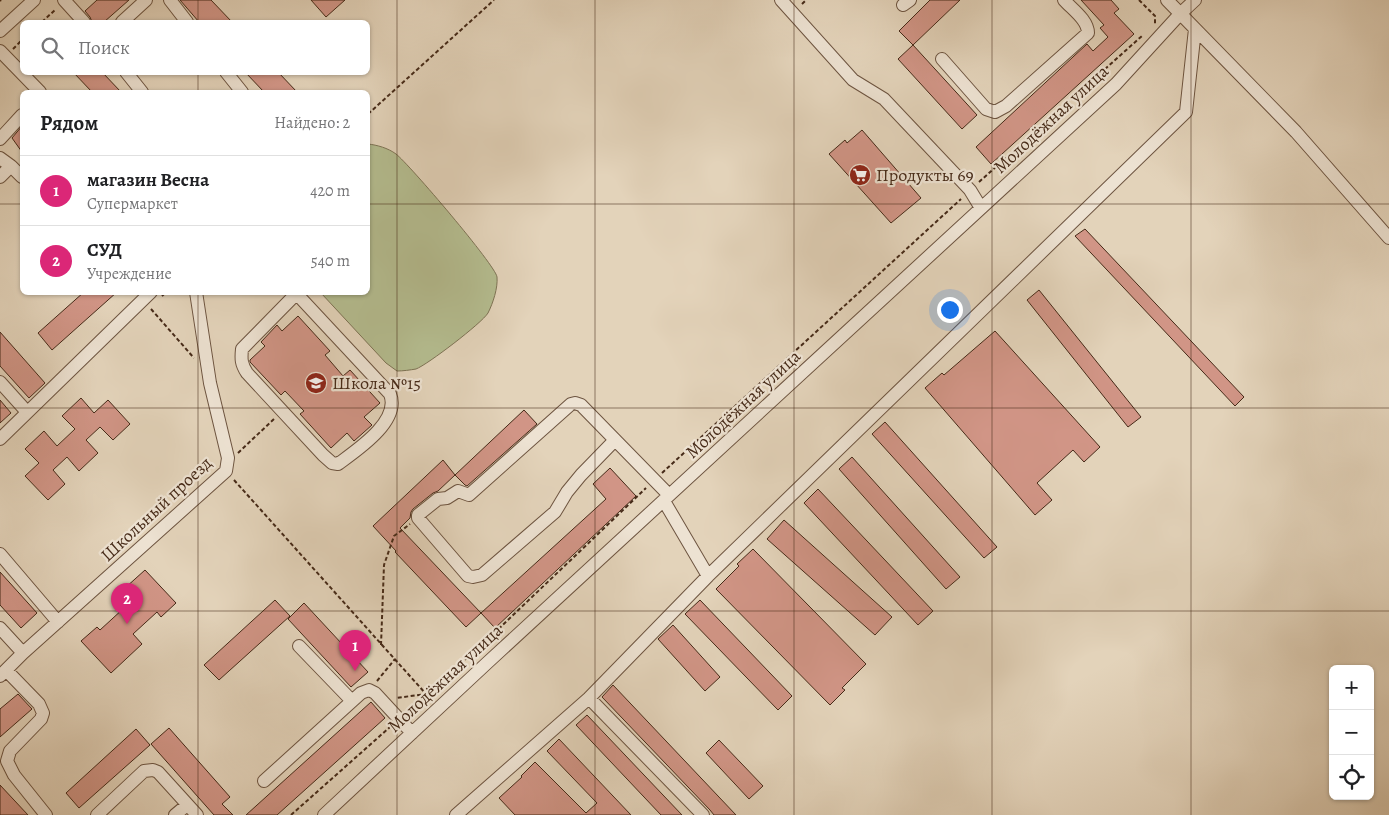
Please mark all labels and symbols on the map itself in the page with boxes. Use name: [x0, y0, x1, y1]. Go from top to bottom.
street label: Молодёжная улица: [988, 59, 1114, 179]
supermarket icon: Продукты 69: [848, 163, 872, 187]
place label: Продукты 69: [876, 163, 974, 187]
your location: [937, 297, 963, 323]
street label: Молодёжная улица: [680, 344, 806, 464]
school or university icon: Школа №15: [304, 371, 328, 395]
place label: Школа №15: [332, 371, 421, 395]
street label: Школьный проезд: [95, 451, 217, 567]
pin: 2: [111, 583, 143, 624]
street label: Молодёжная улица: [382, 618, 508, 738]
pin: 1: [339, 630, 371, 671]

